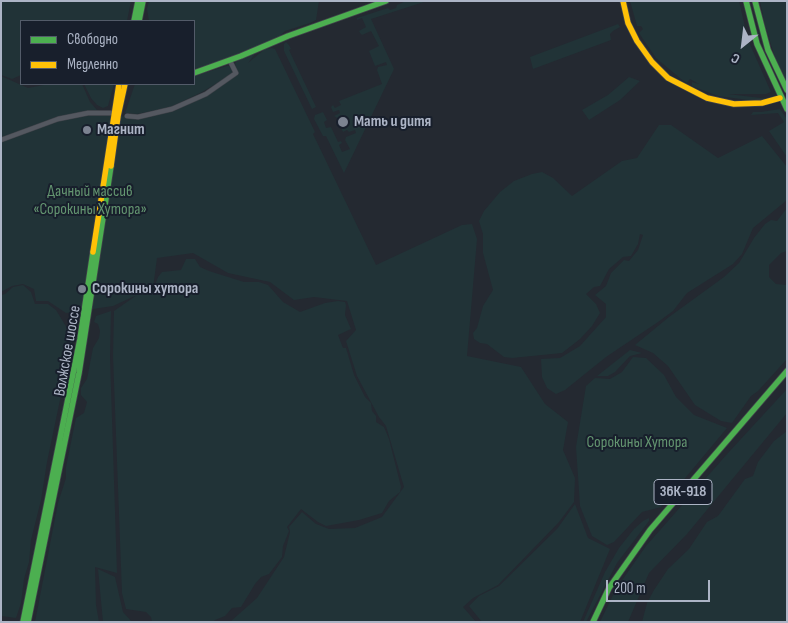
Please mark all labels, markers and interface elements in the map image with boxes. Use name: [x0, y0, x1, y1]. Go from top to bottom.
legend: [20, 20, 195, 85]
north arrow: [718, 20, 768, 70]
text: Свободно: [67, 30, 118, 49]
text: С: [728, 49, 743, 68]
text: Медленно: [67, 55, 118, 74]
place label: Мать и дитя: [354, 112, 431, 132]
marker: Мать и дитя: [336, 115, 350, 129]
place label: Магнит: [97, 120, 145, 140]
marker: Магнит: [81, 124, 93, 136]
park label: Дачный массив «Сорокины Хутора»: [33, 182, 147, 220]
place label: Сорокины хутора: [92, 279, 198, 299]
marker: Сорокины хутора: [76, 283, 88, 295]
street label: Волжское шоссе: [51, 304, 85, 398]
park label: Сорокины Хутора: [587, 433, 687, 453]
road number: 36К-918: [654, 480, 712, 504]
scale bar: [608, 570, 712, 602]
text: 200 m: [614, 579, 646, 598]

